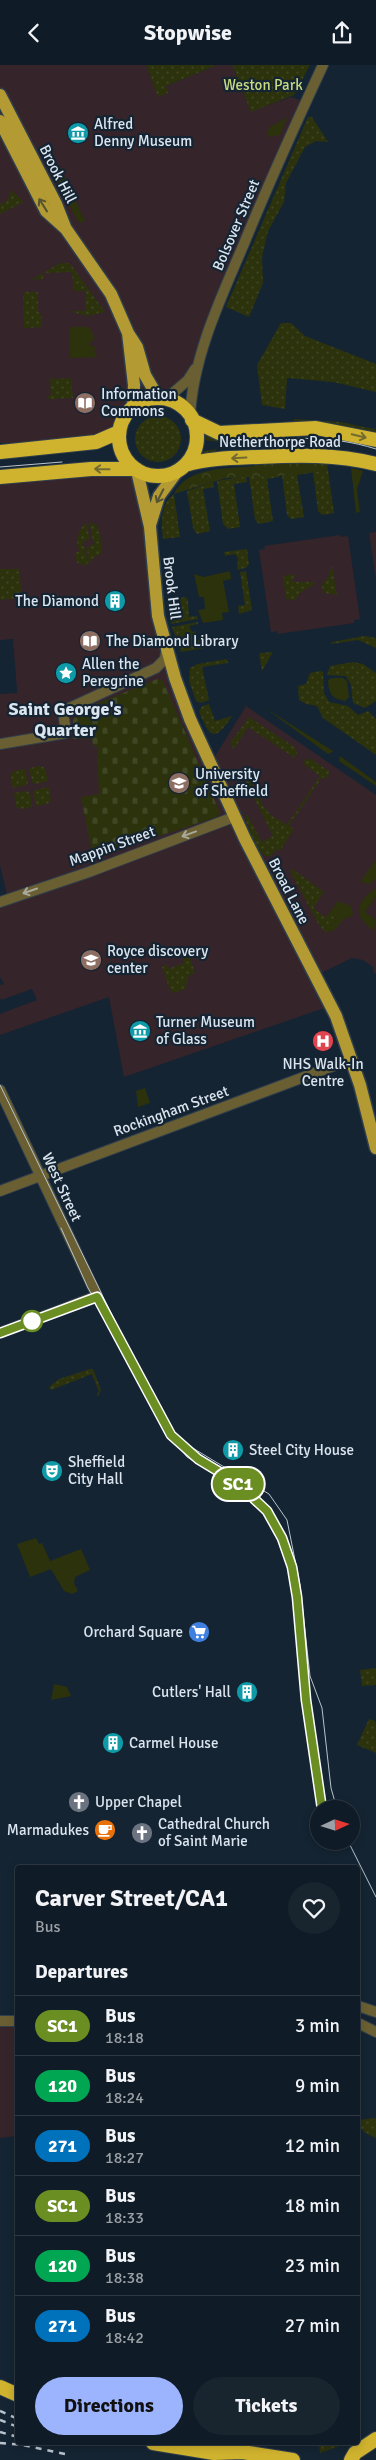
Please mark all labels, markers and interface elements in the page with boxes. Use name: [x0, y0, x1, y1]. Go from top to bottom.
icon: back: [20, 19, 48, 47]
text: Stopwise: [144, 19, 232, 46]
icon: share: [328, 19, 356, 47]
park label: Weston Park: [223, 76, 303, 94]
place label: Alfred Denny Museum: [94, 115, 192, 150]
museum icon: Alfred Denny Museum: [66, 121, 90, 145]
street label: Brook Hill: [36, 142, 80, 206]
street label: Bolsover Street: [209, 177, 263, 273]
one-way arrow: [38, 199, 48, 213]
place label: Information Commons: [101, 385, 177, 420]
library icon: Information Commons: [73, 391, 97, 415]
one-way arrow: [351, 432, 367, 441]
street label: Netherthorpe Road: [219, 433, 341, 451]
one-way arrow: [231, 453, 247, 462]
one-way arrow: [95, 464, 111, 474]
one-way arrow: [155, 488, 164, 503]
street label: Brook Hill: [159, 555, 185, 621]
building icon: The Diamond: [103, 589, 127, 613]
place label: The Diamond: [15, 592, 99, 610]
library icon: The Diamond Library: [78, 629, 102, 653]
place label: The Diamond Library: [106, 632, 238, 650]
place label: Allen the Peregrine: [82, 655, 144, 690]
place icon: Allen the Peregrine: [54, 661, 78, 685]
district label: Saint George's Quarter: [8, 698, 122, 741]
place label: University of Sheffield: [195, 765, 268, 800]
school or university icon: University of Sheffield: [167, 771, 191, 795]
street label: Mappin Street: [67, 822, 157, 870]
one-way arrow: [182, 830, 197, 839]
street label: Broad Lane: [265, 855, 313, 927]
one-way arrow: [22, 887, 38, 896]
place label: Royce discovery center: [107, 942, 208, 977]
school or university icon: Royce discovery center: [79, 948, 103, 972]
place label: Turner Museum of Glass: [156, 1013, 255, 1048]
museum icon: Turner Museum of Glass: [128, 1019, 152, 1043]
hospital icon: NHS Walk-In Centre: [311, 1029, 335, 1053]
place label: NHS Walk-In Centre: [282, 1055, 364, 1090]
street label: Rockingham Street: [111, 1082, 231, 1140]
street label: West Street: [38, 1150, 86, 1224]
unlabelled marker: [21, 1310, 43, 1332]
building icon: Steel City House: [221, 1438, 245, 1462]
place label: Steel City House: [249, 1441, 354, 1459]
place label: Sheffield City Hall: [68, 1453, 125, 1488]
theatre icon: Sheffield City Hall: [40, 1459, 64, 1483]
line badge: SC1: [209, 1468, 267, 1500]
text: SC1: [223, 1473, 253, 1495]
supermarket icon: Orchard Square: [187, 1620, 211, 1644]
place label: Orchard Square: [84, 1623, 183, 1641]
building icon: Cutlers' Hall: [235, 1680, 259, 1704]
place label: Cutlers' Hall: [152, 1683, 231, 1701]
building icon: Carmel House: [101, 1731, 125, 1755]
place label: Carmel House: [129, 1734, 218, 1752]
church icon: Upper Chapel: [67, 1790, 91, 1814]
place label: Upper Chapel: [95, 1793, 182, 1811]
north arrow: [310, 1800, 360, 1850]
map controls: [310, 1800, 360, 1850]
place label: Cathedral Church of Saint Marie: [158, 1815, 270, 1850]
cafe icon: Marmadukes: [93, 1818, 117, 1842]
place label: Marmadukes: [7, 1821, 89, 1839]
church icon: Cathedral Church of Saint Marie: [130, 1821, 154, 1845]
button: heart: [288, 1882, 340, 1934]
text: Carver Street/CA1: [35, 1883, 228, 1913]
text: Bus: [35, 1917, 60, 1937]
text: Departures: [35, 1960, 128, 1984]
text: Bus: [105, 2004, 136, 2028]
text: 3 min: [295, 2014, 340, 2038]
text: SC1: [47, 2015, 78, 2037]
text: 18:18: [105, 2028, 144, 2048]
text: Bus: [105, 2064, 136, 2088]
text: 9 min: [295, 2074, 340, 2098]
text: 120: [48, 2075, 77, 2097]
text: 18:24: [105, 2088, 144, 2108]
text: Bus: [105, 2124, 136, 2148]
text: 12 min: [285, 2134, 340, 2158]
text: 271: [48, 2135, 77, 2157]
text: 18:27: [105, 2148, 144, 2168]
text: Bus: [105, 2184, 136, 2208]
text: 18 min: [285, 2194, 340, 2218]
text: SC1: [47, 2195, 78, 2217]
text: 18:33: [105, 2208, 144, 2228]
text: Bus: [105, 2244, 136, 2268]
text: 23 min: [285, 2254, 340, 2278]
text: 120: [48, 2255, 77, 2277]
text: 18:38: [105, 2268, 144, 2288]
text: Bus: [105, 2304, 136, 2328]
text: 27 min: [285, 2314, 340, 2338]
text: 271: [48, 2315, 77, 2337]
text: 18:42: [105, 2328, 144, 2348]
button: Directions: [35, 2377, 183, 2435]
button: Tickets: [193, 2377, 340, 2435]

